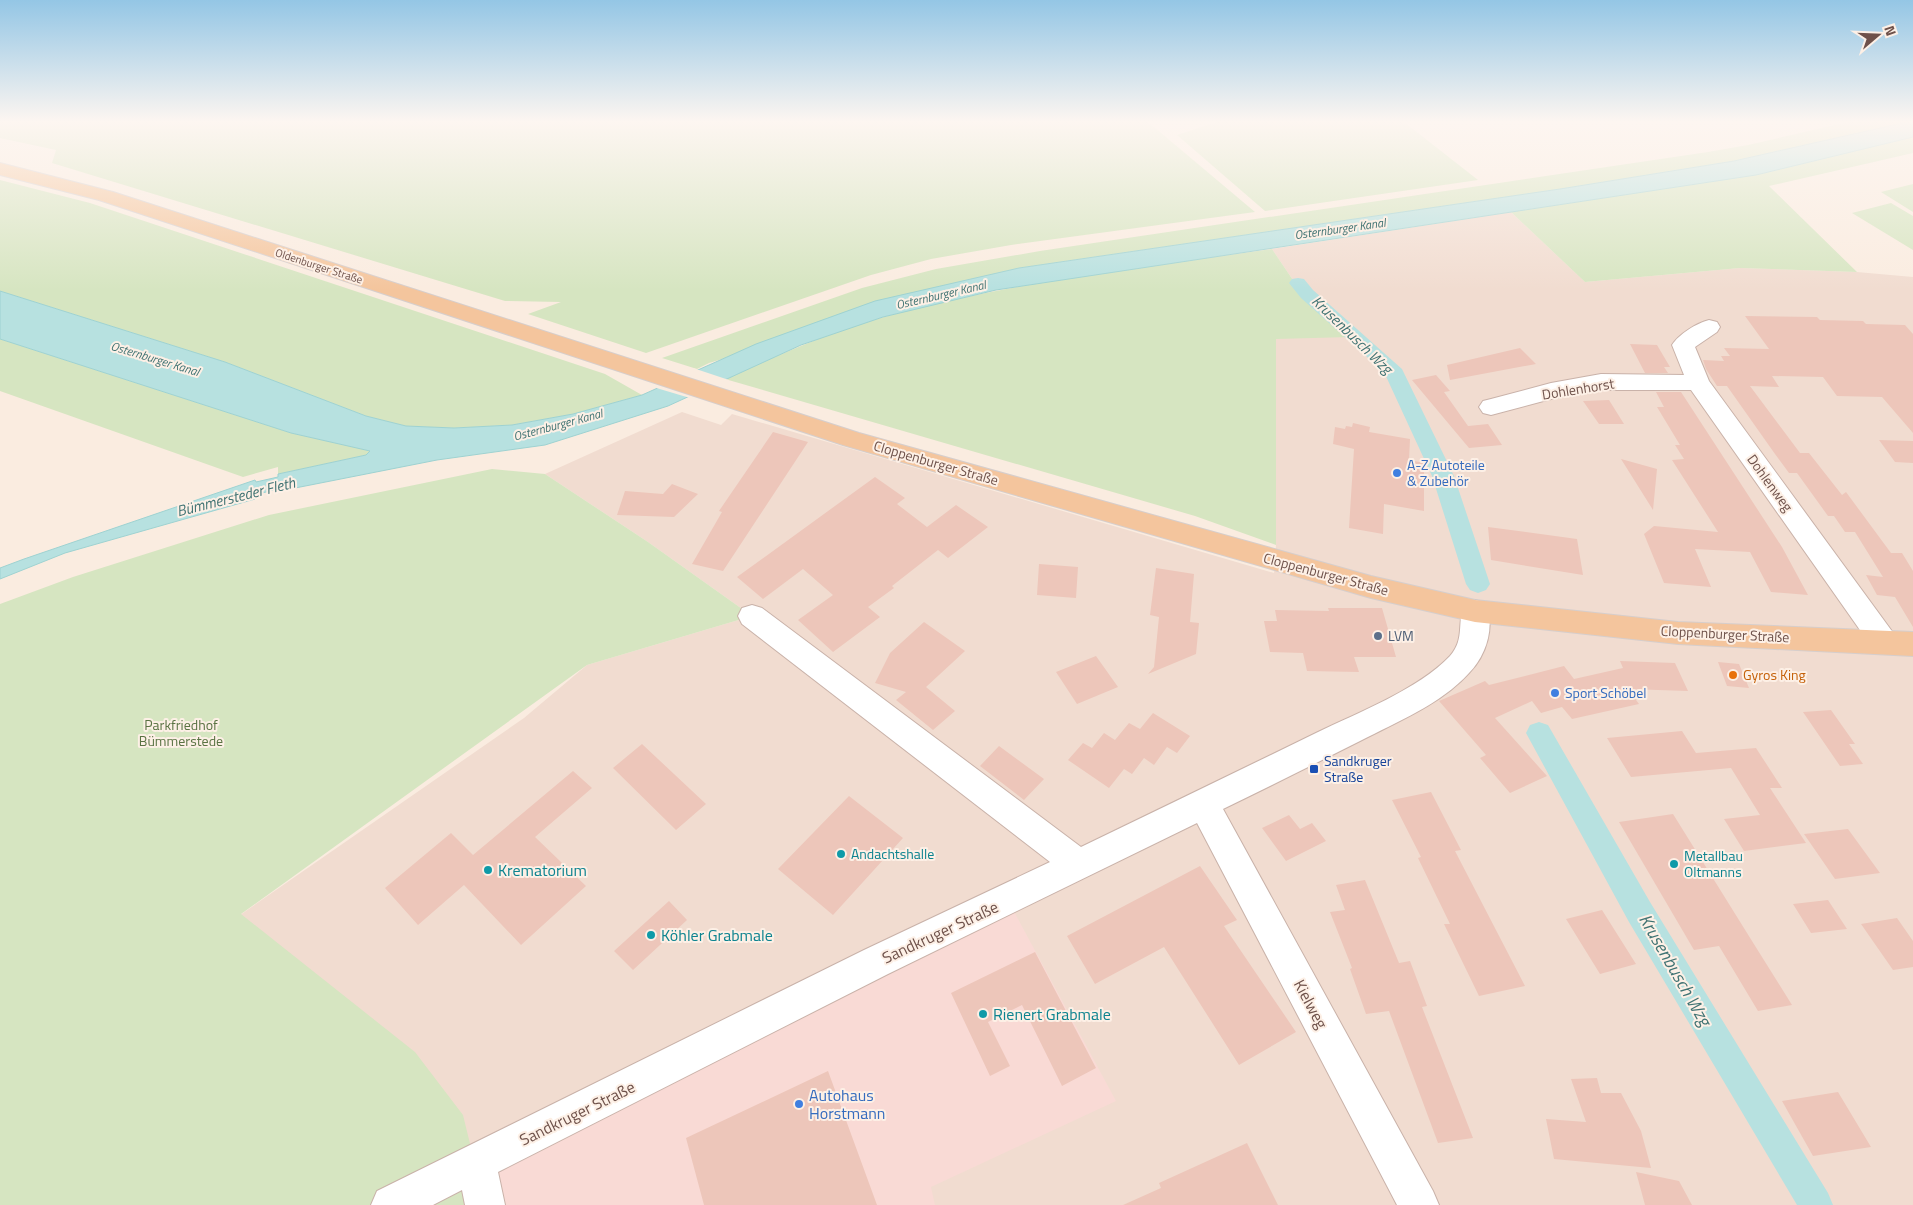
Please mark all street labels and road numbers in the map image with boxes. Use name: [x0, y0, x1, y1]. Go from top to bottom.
street label: Oldenburger Straße: [273, 244, 365, 288]
street label: Dohlenhorst: [1540, 372, 1616, 405]
street label: Cloppenburger Straße: [871, 435, 1001, 490]
street label: Dohlenweg: [1742, 450, 1798, 516]
street label: Cloppenburger Straße: [1261, 547, 1391, 600]
street label: Cloppenburger Straße: [1660, 620, 1790, 647]
street label: Sandkruger Straße: [878, 895, 1002, 969]
street label: Kielweg: [1288, 975, 1334, 1033]
street label: Sandkruger Straße: [515, 1075, 639, 1151]

